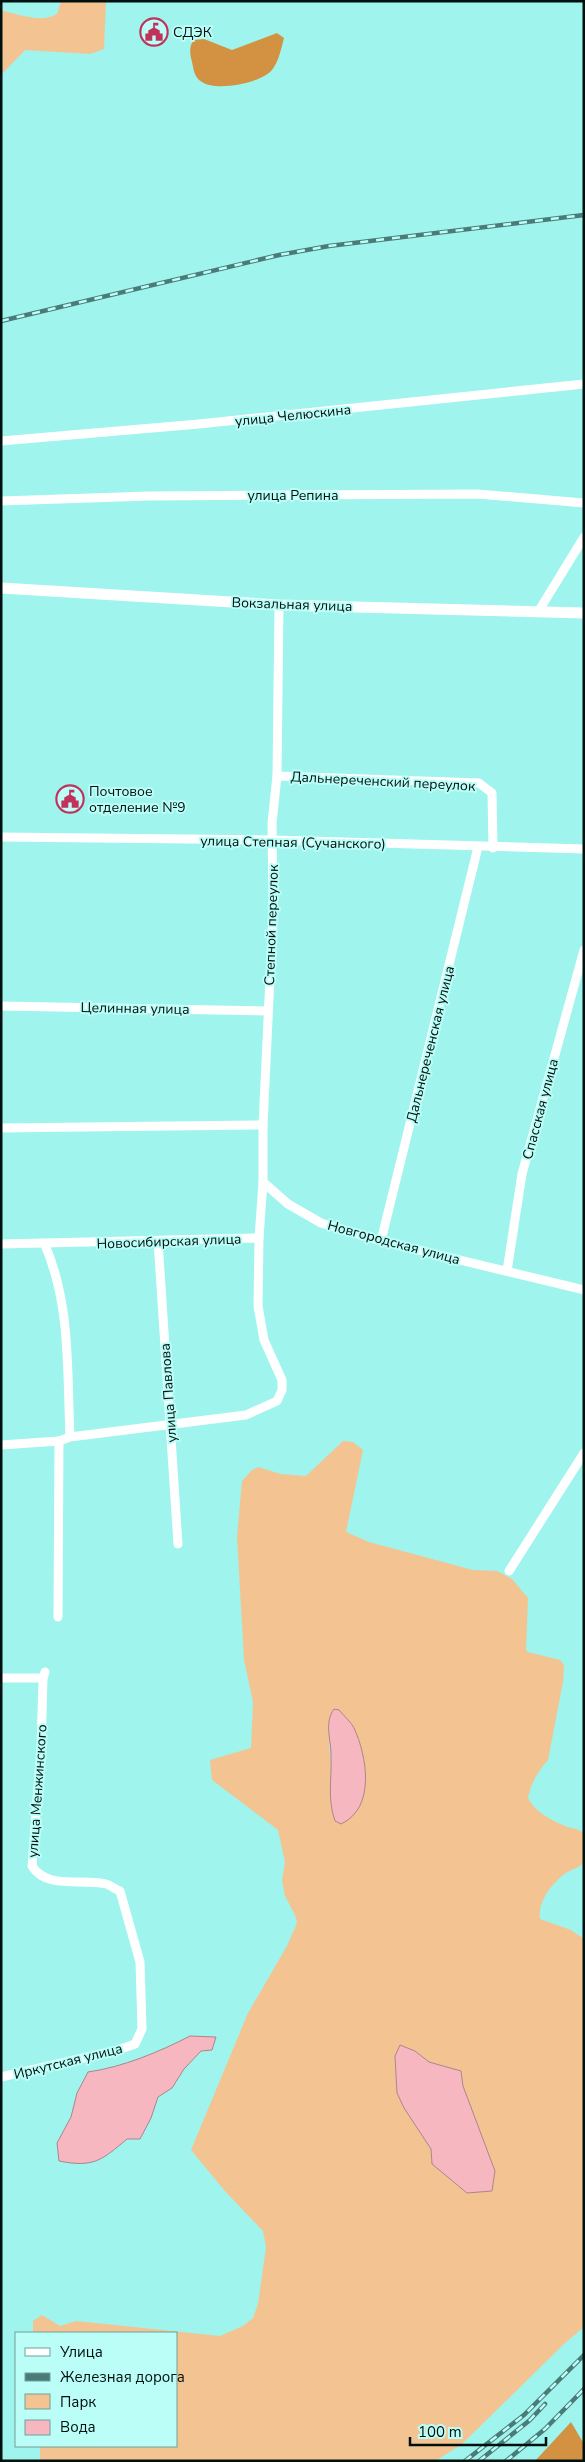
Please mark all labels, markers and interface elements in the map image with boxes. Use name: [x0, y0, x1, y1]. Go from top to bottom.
public building icon: СДЭК: [139, 17, 169, 47]
place label: СДЭК: [173, 23, 212, 42]
street label: улица Челюскина: [234, 400, 352, 431]
street label: улица Репина: [248, 486, 338, 505]
street label: Вокзальная улица: [231, 593, 353, 616]
street label: Дальнереченский переулок: [290, 767, 476, 796]
place label: Почтовое отделение №9: [89, 782, 186, 817]
public building icon: Почтовое отделение №9: [55, 784, 85, 814]
street label: улица Степная (Сучанского): [200, 831, 386, 854]
street label: Степной переулок: [260, 864, 283, 986]
street label: Дальнереченская улица: [402, 964, 459, 1125]
street label: Целинная улица: [80, 998, 190, 1019]
street label: Спасская улица: [518, 1057, 563, 1162]
street label: Новгородская улица: [325, 1216, 462, 1269]
street label: Новосибирская улица: [96, 1229, 242, 1254]
street label: улица Павлова: [156, 1343, 181, 1443]
street label: улица Менжинского: [23, 1724, 52, 1858]
street label: Иркутская улица: [12, 2039, 124, 2084]
legend: [15, 2332, 178, 2447]
text: Улица: [59, 2342, 103, 2362]
text: Железная дорога: [60, 2367, 185, 2387]
text: Парк: [60, 2392, 96, 2412]
scale bar: [410, 2414, 546, 2446]
text: Вода: [60, 2417, 96, 2437]
text: 100 m: [418, 2422, 462, 2442]

